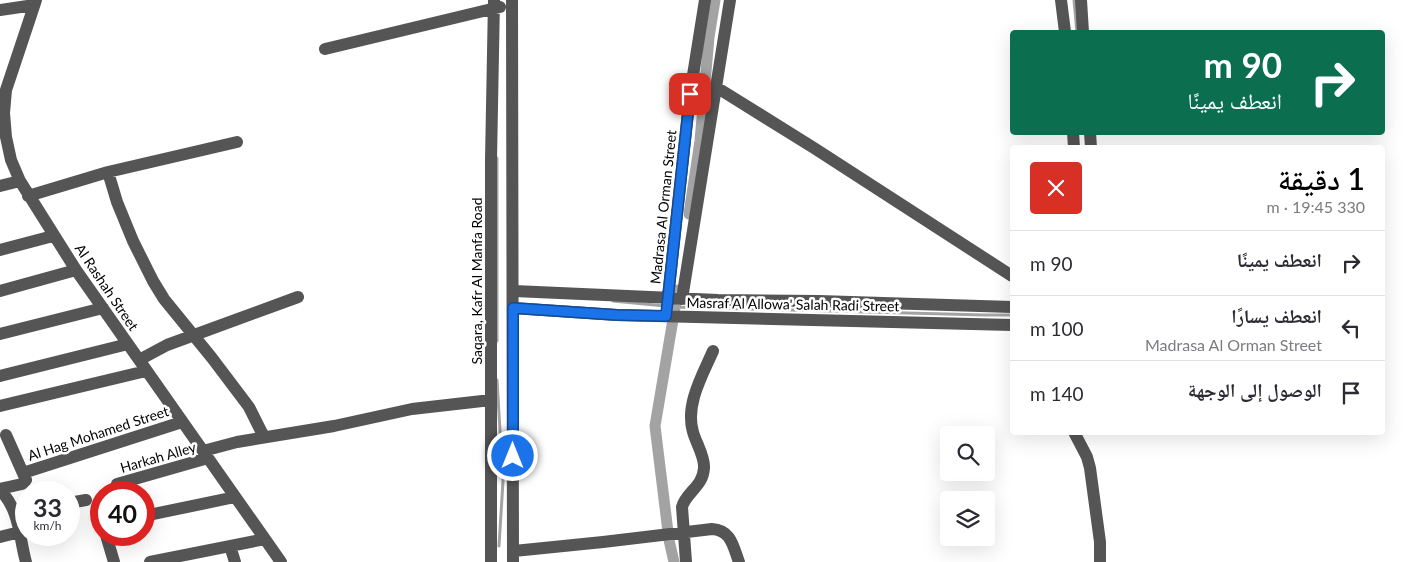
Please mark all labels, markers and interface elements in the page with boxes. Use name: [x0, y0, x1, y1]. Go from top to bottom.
text: 90 m: [1204, 43, 1282, 85]
icon: right: [1300, 50, 1365, 115]
pin: [669, 73, 711, 115]
icon: arrive: [676, 80, 704, 108]
text: انعطف يمينًا: [1188, 87, 1282, 114]
street label: Madrasa Al Orman Street: [646, 129, 680, 285]
text: 1 دقيقة: [1278, 160, 1365, 196]
button: close: [1030, 162, 1082, 214]
street label: Saqara, Kafr Al Manfa Road: [468, 197, 485, 365]
text: 330 m · 19:45: [1266, 197, 1365, 216]
street label: Al Rashah Street: [72, 240, 142, 334]
text: انعطف يمينًا: [1237, 248, 1322, 271]
icon: right: [1337, 249, 1365, 277]
text: 90 m: [1030, 252, 1073, 275]
street label: Masraf Al Allowa' Salah Radi Street: [687, 294, 899, 314]
text: انعطف يسارًا: [1231, 304, 1322, 327]
icon: left: [1337, 314, 1365, 342]
text: 100 m: [1030, 317, 1084, 340]
text: Madrasa Al Orman Street: [1145, 335, 1322, 354]
text: الوصول إلى الوجهة: [1188, 378, 1322, 401]
icon: arrive: [1337, 379, 1365, 407]
text: 140 m: [1030, 382, 1084, 405]
street label: Al Hag Mohamed Street: [25, 402, 171, 464]
map controls: [940, 426, 995, 546]
button: search: [940, 426, 995, 481]
position arrow: [486, 429, 538, 481]
street label: Harkah Alley: [118, 438, 199, 476]
speed limit sign: 40: [90, 481, 155, 546]
button: layers: [940, 491, 995, 546]
text: 33: [33, 492, 62, 522]
text: km/h: [33, 518, 62, 533]

